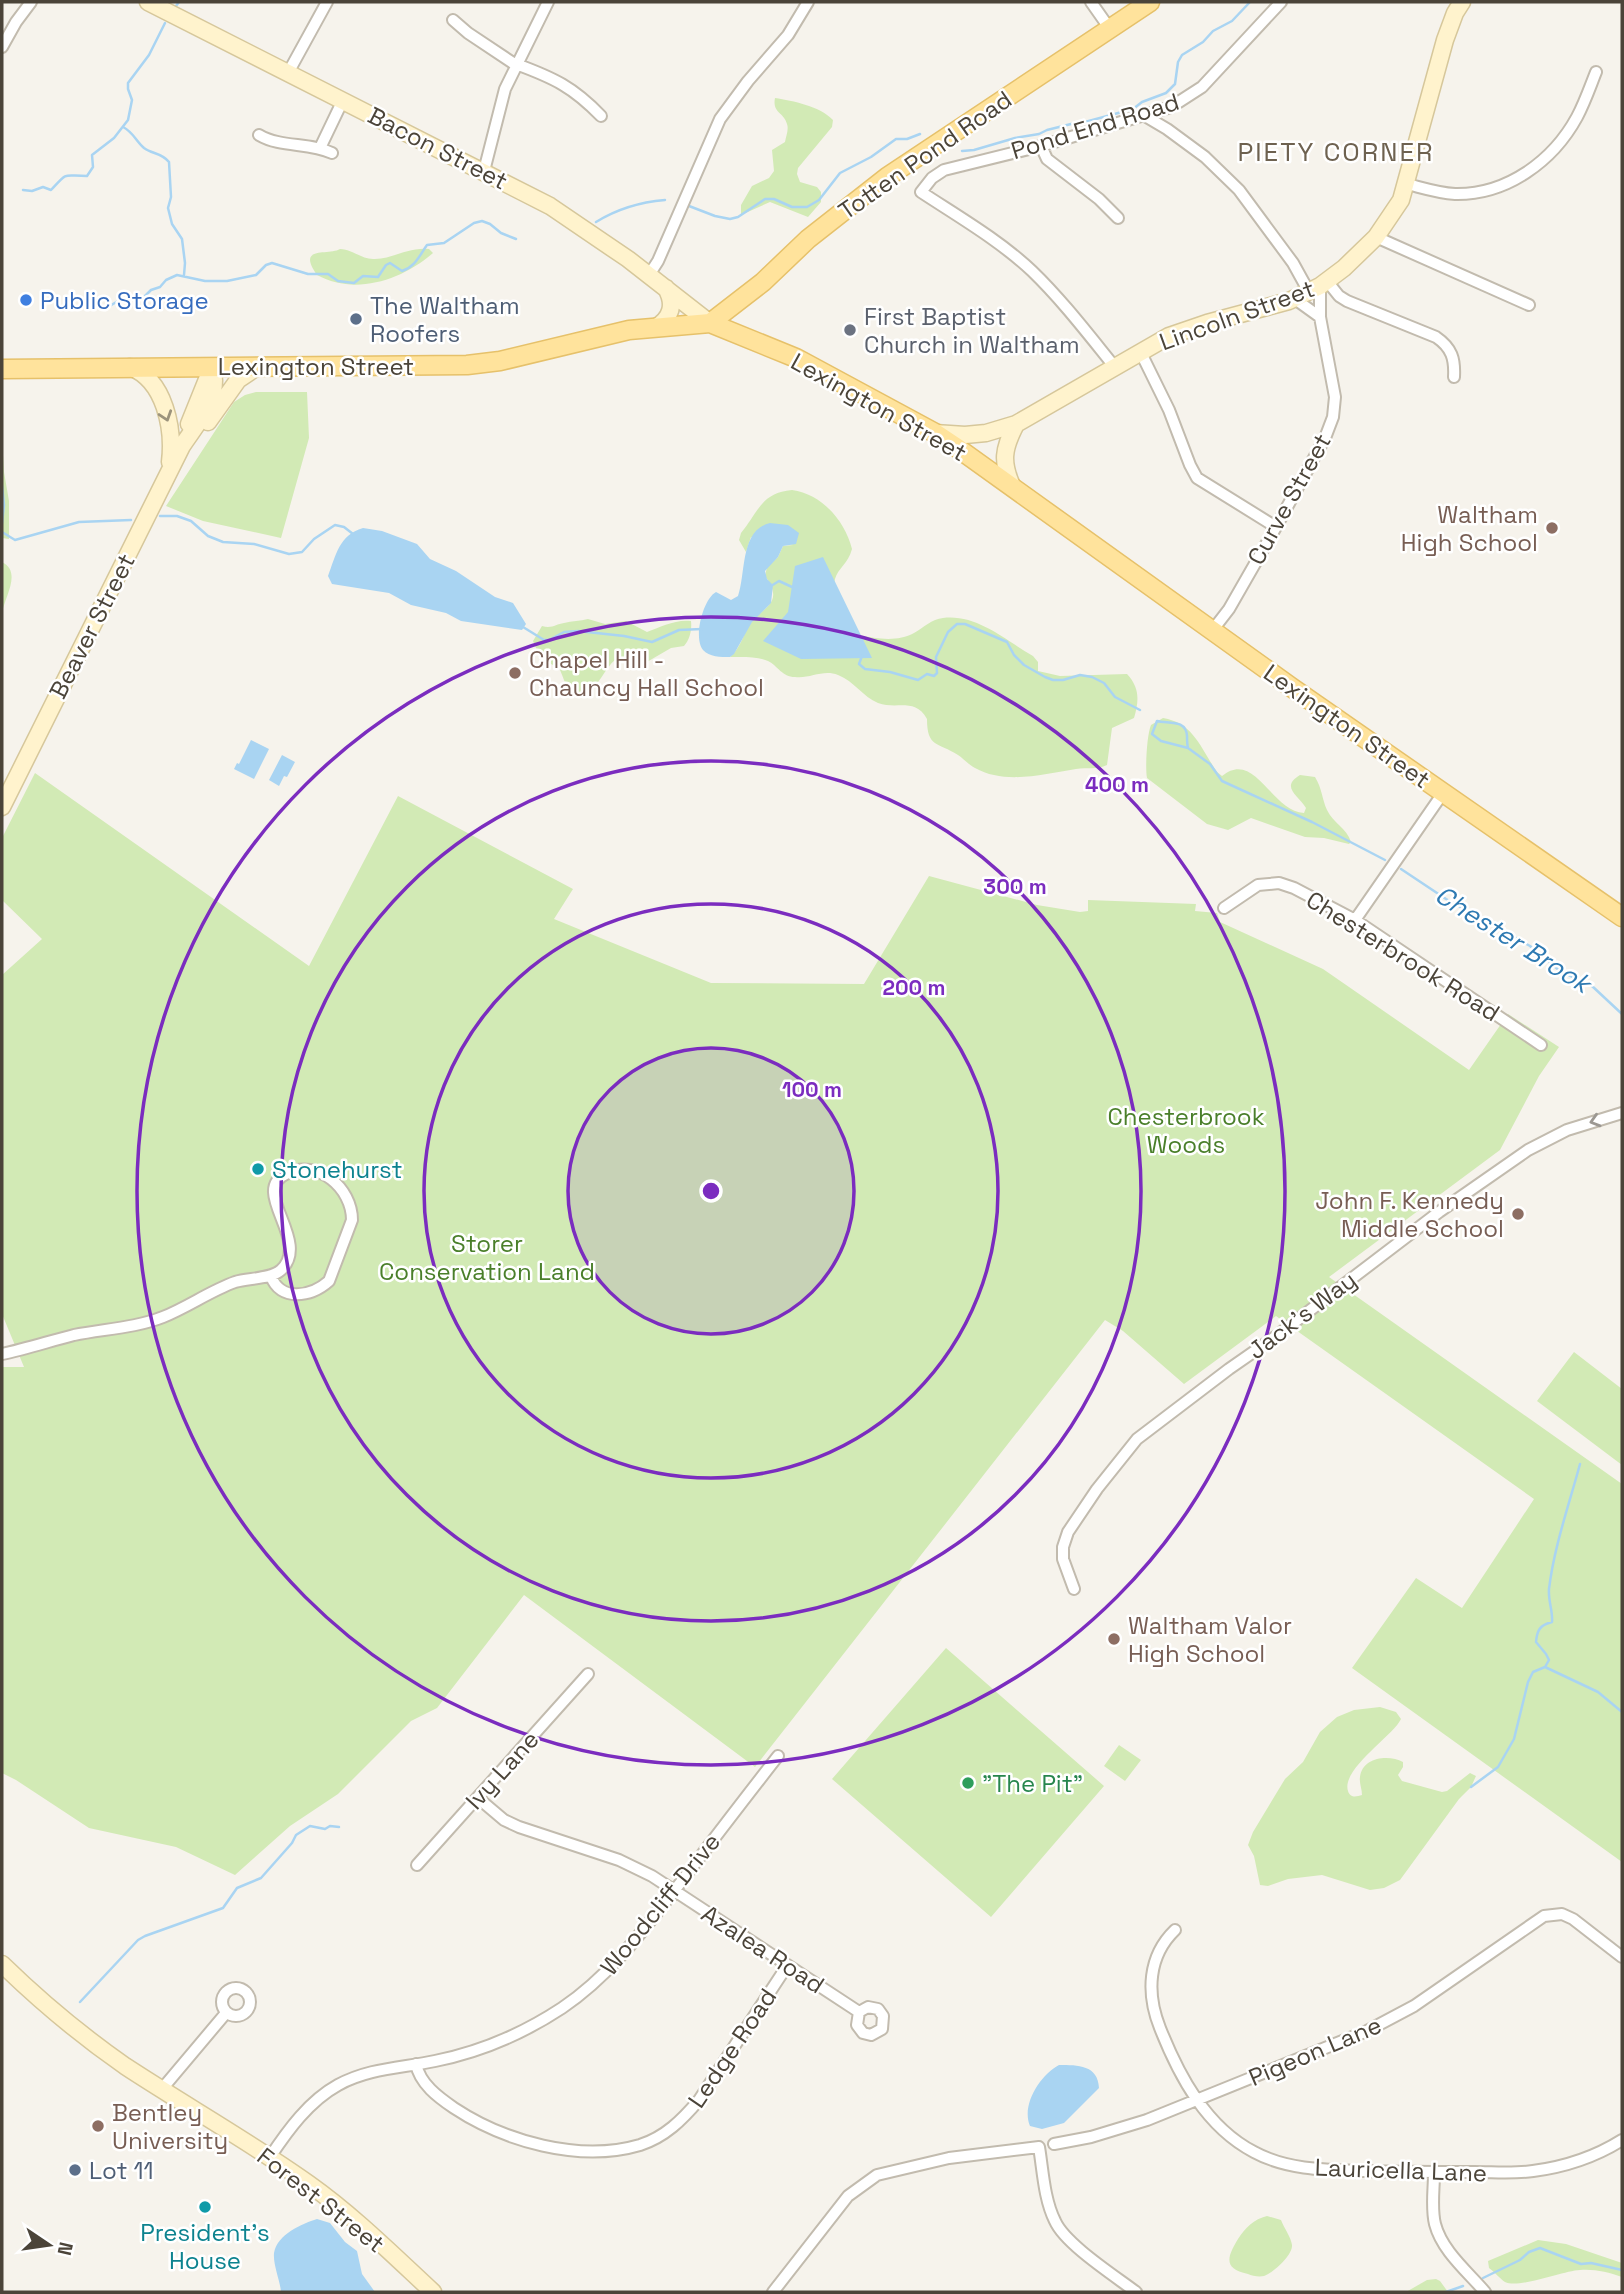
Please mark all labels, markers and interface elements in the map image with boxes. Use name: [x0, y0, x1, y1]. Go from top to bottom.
street label: Totten Pond Road: [832, 84, 1018, 226]
street label: Pond End Road: [1007, 86, 1183, 166]
street label: Bacon Street: [363, 100, 513, 196]
district label: PIETY CORNER: [1238, 135, 1434, 169]
street label: Lincoln Street: [1155, 273, 1319, 357]
place label: Public Storage: [40, 285, 209, 316]
place label: The Waltham Roofers: [370, 290, 520, 349]
marker: Public Storage: [18, 292, 34, 308]
place label: First Baptist Church in Waltham: [864, 301, 1080, 360]
marker: The Waltham Roofers: [348, 311, 364, 327]
marker: First Baptist Church in Waltham: [842, 322, 858, 338]
street label: Lexington Street: [786, 346, 972, 468]
street label: Lexington Street: [218, 351, 414, 382]
one-way arrow: [158, 409, 172, 421]
street label: Curve Street: [1240, 428, 1338, 570]
place label: Waltham High School: [1401, 499, 1538, 558]
marker: Waltham High School: [1544, 520, 1560, 536]
street label: Beaver Street: [42, 548, 142, 704]
place label: Chapel Hill - Chauncy Hall School: [529, 644, 764, 703]
street label: Lexington Street: [1258, 657, 1436, 795]
marker: Chapel Hill - Chauncy Hall School: [507, 665, 523, 681]
text: 400 m: [1085, 771, 1149, 798]
text: 300 m: [983, 873, 1047, 900]
water label: Chester Brook: [1429, 878, 1600, 1002]
street label: Chesterbrook Road: [1301, 884, 1505, 1028]
text: 200 m: [883, 974, 945, 1001]
text: 100 m: [782, 1076, 842, 1103]
park label: Chesterbrook Woods: [1107, 1101, 1265, 1160]
one-way arrow: [1589, 1113, 1601, 1128]
place label: Stonehurst: [272, 1154, 403, 1185]
marker: Stonehurst: [250, 1161, 266, 1177]
centre of rings: [699, 1179, 723, 1203]
place label: John F. Kennedy Middle School: [1315, 1185, 1504, 1244]
marker: John F. Kennedy Middle School: [1510, 1206, 1526, 1222]
park label: Storer Conservation Land: [379, 1228, 595, 1287]
street label: Jack's Way: [1242, 1264, 1362, 1366]
place label: Waltham Valor High School: [1128, 1610, 1292, 1669]
marker: Waltham Valor High School: [1106, 1631, 1122, 1647]
street label: Ivy Lane: [459, 1724, 545, 1816]
place label: "The Pit": [982, 1768, 1083, 1799]
marker: "The Pit": [960, 1775, 976, 1791]
street label: Woodcliff Drive: [593, 1827, 727, 1981]
street label: Azalea Road: [696, 1898, 830, 2000]
street label: Ledge Road: [681, 1982, 783, 2114]
street label: Pigeon Lane: [1244, 2009, 1386, 2093]
place label: Bentley University: [112, 2097, 228, 2156]
marker: Bentley University: [90, 2118, 106, 2134]
street label: Forest Street: [251, 2141, 391, 2259]
street label: Lauricella Lane: [1314, 2152, 1488, 2188]
place label: Lot 11: [89, 2155, 154, 2186]
marker: Lot 11: [67, 2162, 83, 2178]
marker: President's House: [197, 2199, 213, 2215]
north arrow: [14, 2210, 84, 2280]
place label: President's House: [140, 2217, 270, 2276]
text: N: [51, 2240, 79, 2258]

